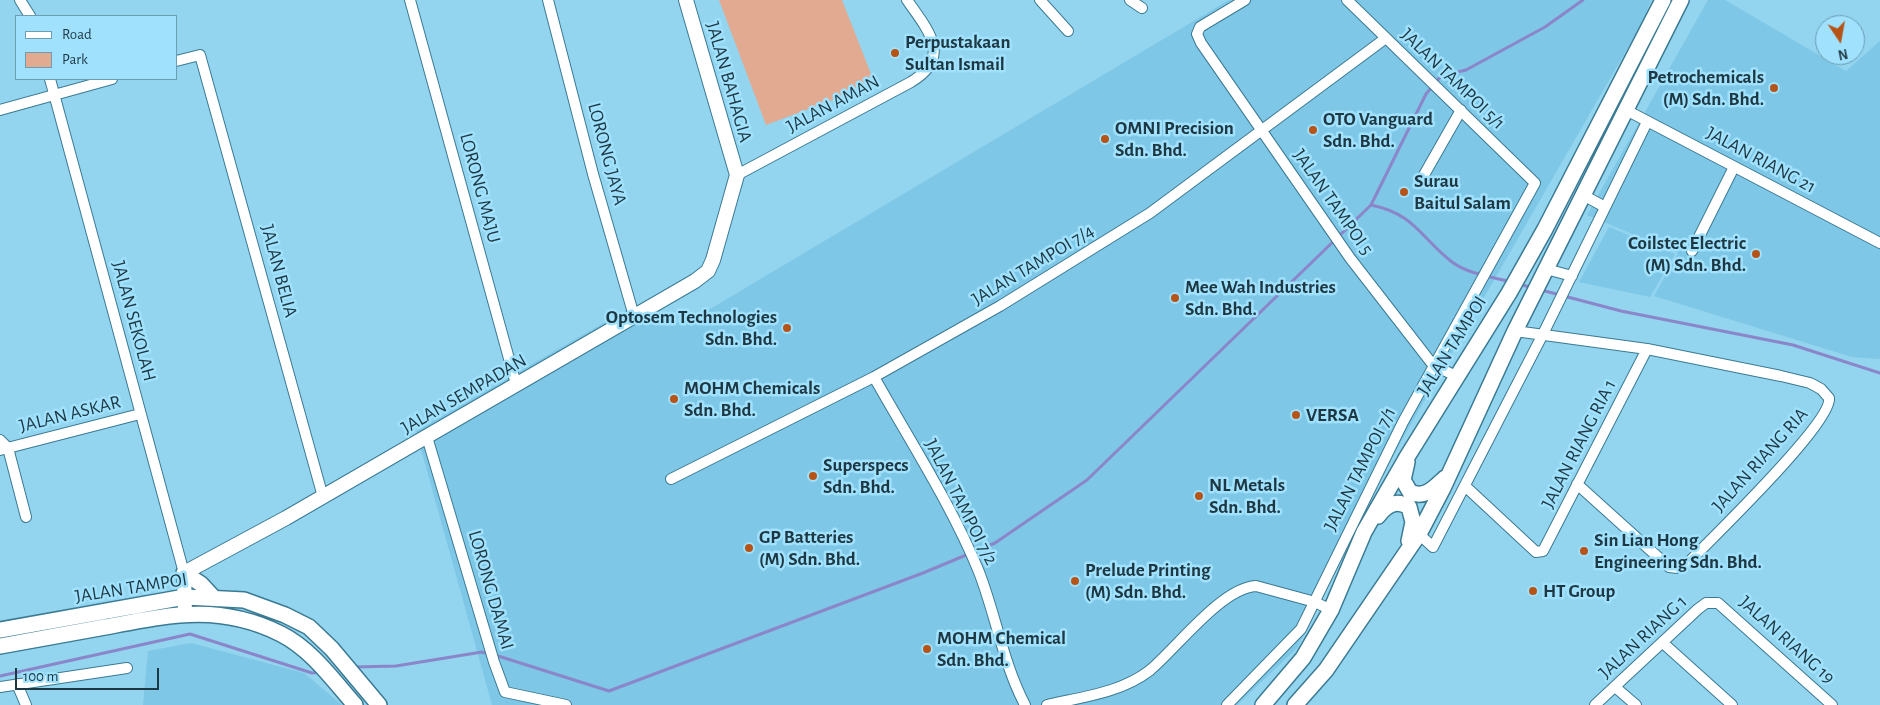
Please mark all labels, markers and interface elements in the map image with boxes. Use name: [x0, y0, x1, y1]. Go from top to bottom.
legend: [15, 15, 178, 80]
north arrow: [1815, 15, 1865, 65]
street label: JALAN BAHAGIA: [701, 19, 757, 145]
street label: JALAN TAMPOI 5/1: [1396, 23, 1510, 135]
text: Road: [62, 27, 92, 42]
place label: Perpustakaan Sultan Ismail: [905, 31, 1010, 75]
text: N: [1837, 46, 1849, 62]
marker: Perpustakaan Sultan Ismail: [889, 47, 901, 59]
text: Park: [62, 52, 88, 67]
place label: Petrochemicals (M) Sdn. Bhd.: [1648, 66, 1764, 110]
street label: JALAN AMAN: [783, 70, 883, 138]
marker: Petrochemicals (M) Sdn. Bhd.: [1768, 82, 1780, 94]
street label: LORONG JAYA: [582, 100, 632, 208]
place label: OTO Vanguard Sdn. Bhd.: [1323, 108, 1433, 152]
place label: OMNI Precision Sdn. Bhd.: [1115, 117, 1234, 161]
street label: JALAN RIANG 21: [1702, 122, 1820, 198]
marker: OTO Vanguard Sdn. Bhd.: [1307, 124, 1319, 136]
street label: LORONG MAJU: [454, 131, 506, 245]
marker: OMNI Precision Sdn. Bhd.: [1099, 133, 1111, 145]
street label: JALAN TAMPOI 5: [1288, 145, 1378, 259]
place label: Surau Baitul Salam: [1414, 170, 1511, 214]
marker: Surau Baitul Salam: [1398, 186, 1410, 198]
street label: JALAN TAMPOI 7/4: [968, 219, 1098, 311]
street label: JALAN BELIA: [256, 222, 302, 320]
place label: Coilstec Electric (M) Sdn. Bhd.: [1628, 232, 1746, 276]
marker: Coilstec Electric (M) Sdn. Bhd.: [1750, 248, 1762, 260]
street label: JALAN SEKOLAH: [107, 258, 161, 384]
place label: Mee Wah Industries Sdn. Bhd.: [1185, 276, 1336, 320]
marker: Mee Wah Industries Sdn. Bhd.: [1169, 292, 1181, 304]
street label: JALAN TAMPOI: [1412, 292, 1492, 400]
place label: Optosem Technologies Sdn. Bhd.: [606, 306, 777, 350]
marker: Optosem Technologies Sdn. Bhd.: [781, 322, 793, 334]
street label: JALAN SEMPADAN: [397, 349, 531, 439]
street label: JALAN RIANG RIA 1: [1537, 376, 1621, 512]
place label: MOHM Chemicals Sdn. Bhd.: [684, 377, 820, 421]
street label: JALAN ASKAR: [17, 390, 123, 438]
marker: MOHM Chemicals Sdn. Bhd.: [668, 393, 680, 405]
street label: JALAN TAMPOI 7/1: [1319, 403, 1401, 535]
street label: JALAN RIANG RIA: [1707, 403, 1813, 517]
place label: VERSA: [1306, 404, 1359, 426]
marker: VERSA: [1290, 409, 1302, 421]
street label: JALAN TAMPOI 7/2: [919, 435, 1003, 569]
place label: Superspecs Sdn. Bhd.: [823, 454, 909, 498]
marker: Superspecs Sdn. Bhd.: [807, 470, 819, 482]
place label: NL Metals Sdn. Bhd.: [1209, 474, 1285, 518]
marker: NL Metals Sdn. Bhd.: [1193, 490, 1205, 502]
place label: GP Batteries (M) Sdn. Bhd.: [759, 526, 860, 570]
street label: LORONG DAMAI: [463, 528, 519, 652]
place label: Sin Lian Hong Engineering Sdn. Bhd.: [1594, 529, 1762, 573]
marker: GP Batteries (M) Sdn. Bhd.: [743, 542, 755, 554]
marker: Sin Lian Hong Engineering Sdn. Bhd.: [1578, 545, 1590, 557]
place label: Prelude Printing (M) Sdn. Bhd.: [1085, 559, 1211, 603]
street label: JALAN TAMPOI: [73, 568, 189, 608]
marker: Prelude Printing (M) Sdn. Bhd.: [1069, 575, 1081, 587]
place label: HT Group: [1543, 580, 1615, 602]
marker: HT Group: [1527, 585, 1539, 597]
street label: JALAN RIANG 1: [1594, 590, 1692, 684]
street label: JALAN RIANG 19: [1734, 591, 1840, 689]
place label: MOHM Chemical Sdn. Bhd.: [937, 627, 1066, 671]
marker: MOHM Chemical Sdn. Bhd.: [921, 643, 933, 655]
scale bar: [18, 658, 161, 690]
text: 100 m: [23, 669, 58, 684]

